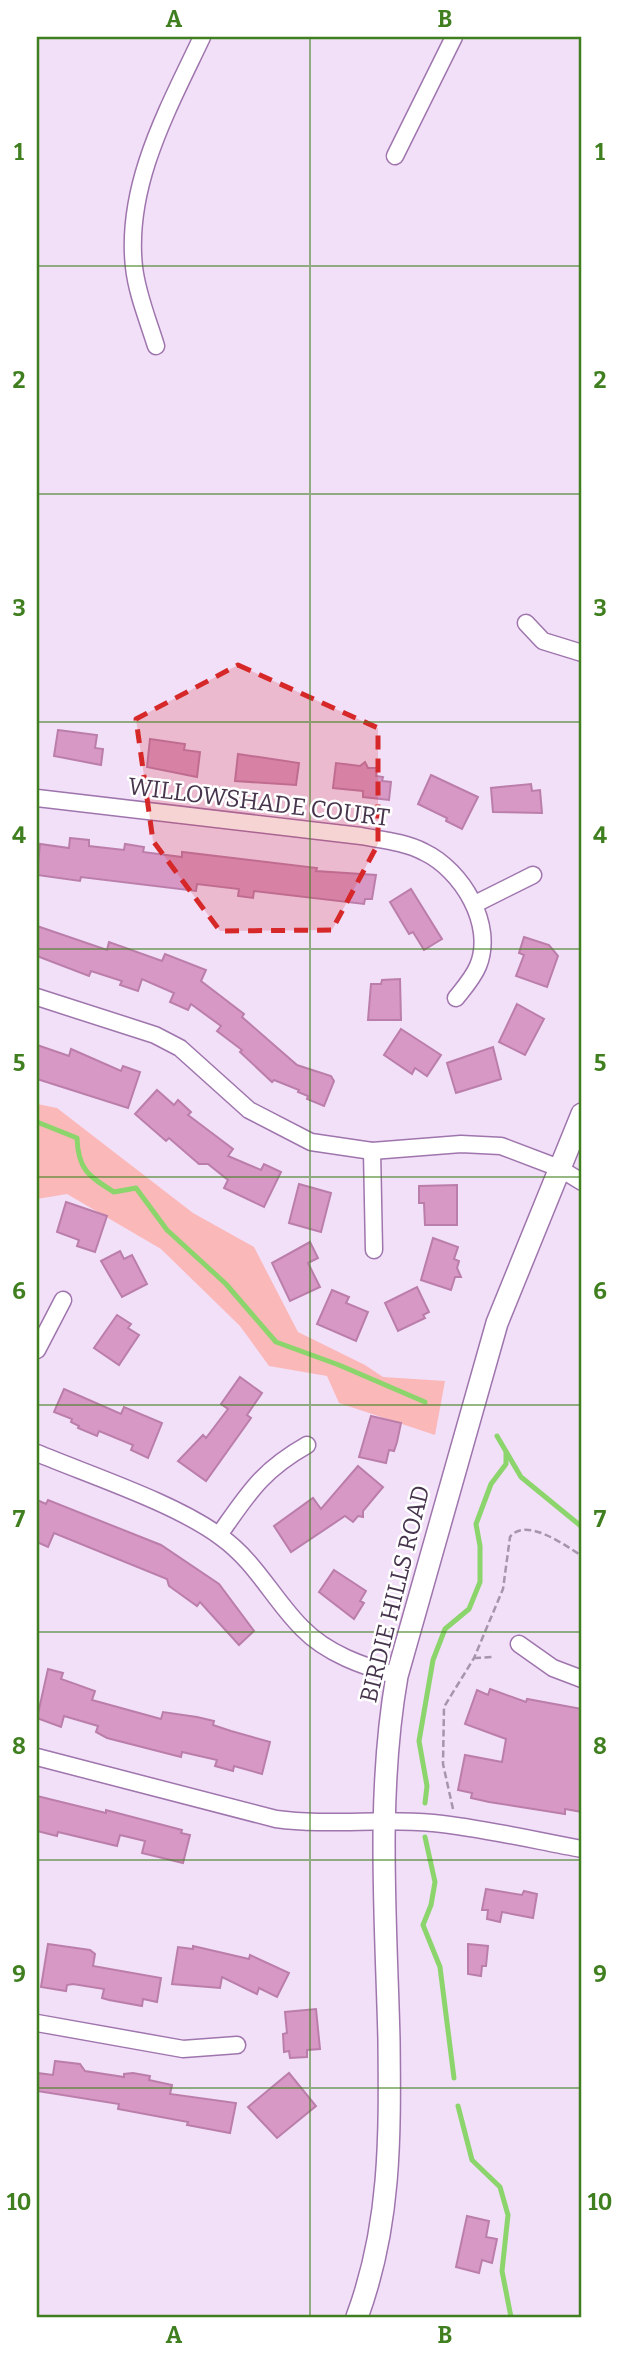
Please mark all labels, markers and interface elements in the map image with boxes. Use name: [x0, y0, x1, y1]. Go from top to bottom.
text: A: [166, 5, 183, 33]
text: B: [438, 5, 452, 33]
text: 1: [14, 138, 24, 166]
text: 1: [595, 138, 605, 166]
text: 2: [13, 366, 26, 394]
text: 2: [594, 366, 607, 394]
text: 3: [12, 594, 26, 622]
text: 3: [593, 594, 607, 622]
street label: WILLOWSHADE COURT: [127, 772, 391, 832]
text: 4: [12, 821, 26, 849]
text: 4: [593, 821, 607, 849]
text: 5: [13, 1049, 25, 1077]
text: 5: [594, 1049, 606, 1077]
text: 6: [12, 1277, 26, 1305]
text: 6: [593, 1277, 607, 1305]
street label: BIRDIE HILLS ROAD: [354, 1482, 436, 1706]
text: 7: [13, 1505, 26, 1533]
text: 7: [594, 1505, 607, 1533]
text: 8: [12, 1732, 26, 1760]
text: 8: [593, 1732, 607, 1760]
text: 9: [12, 1960, 26, 1988]
text: 9: [593, 1960, 607, 1988]
text: 10: [7, 2188, 31, 2216]
text: 10: [588, 2188, 612, 2216]
text: A: [166, 2321, 183, 2349]
text: B: [438, 2321, 452, 2349]

